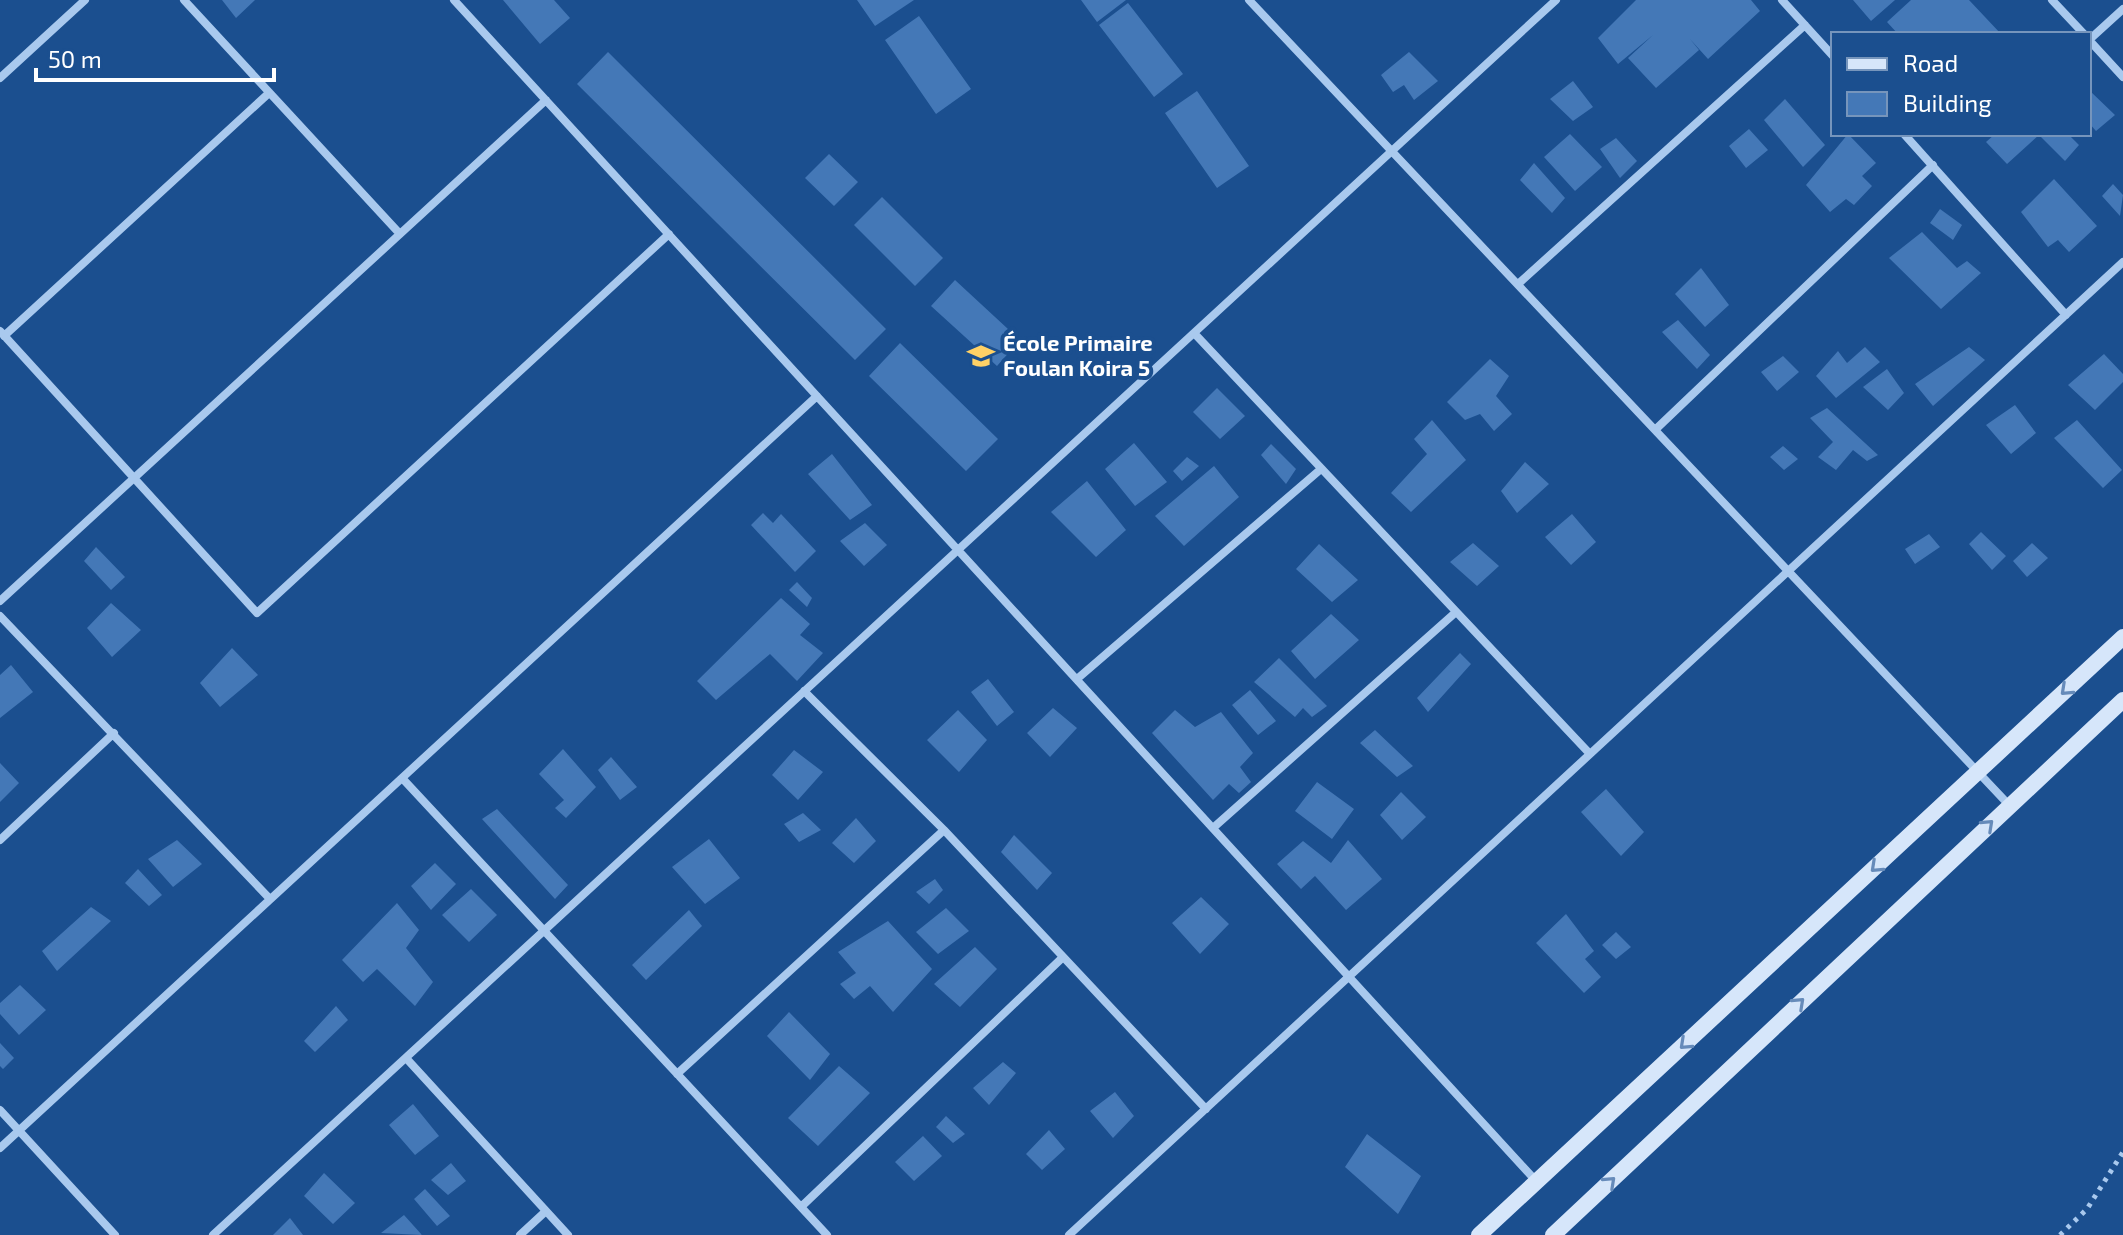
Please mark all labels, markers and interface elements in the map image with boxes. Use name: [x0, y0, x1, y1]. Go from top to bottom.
scale bar: [36, 32, 274, 82]
legend: [1831, 32, 2091, 136]
text: 50 m: [48, 44, 102, 73]
text: Road: [1903, 48, 1958, 77]
text: Building: [1903, 88, 1992, 117]
place label: École Primaire Foulan Koira 5: [1003, 329, 1153, 380]
school or university icon: École Primaire Foulan Koira 5: [966, 341, 996, 371]
one-way arrow: [2061, 681, 2075, 696]
one-way arrow: [1979, 819, 1993, 834]
one-way arrow: [1871, 858, 1885, 873]
one-way arrow: [1790, 998, 1804, 1013]
one-way arrow: [1680, 1034, 1694, 1049]
one-way arrow: [1601, 1176, 1615, 1191]

